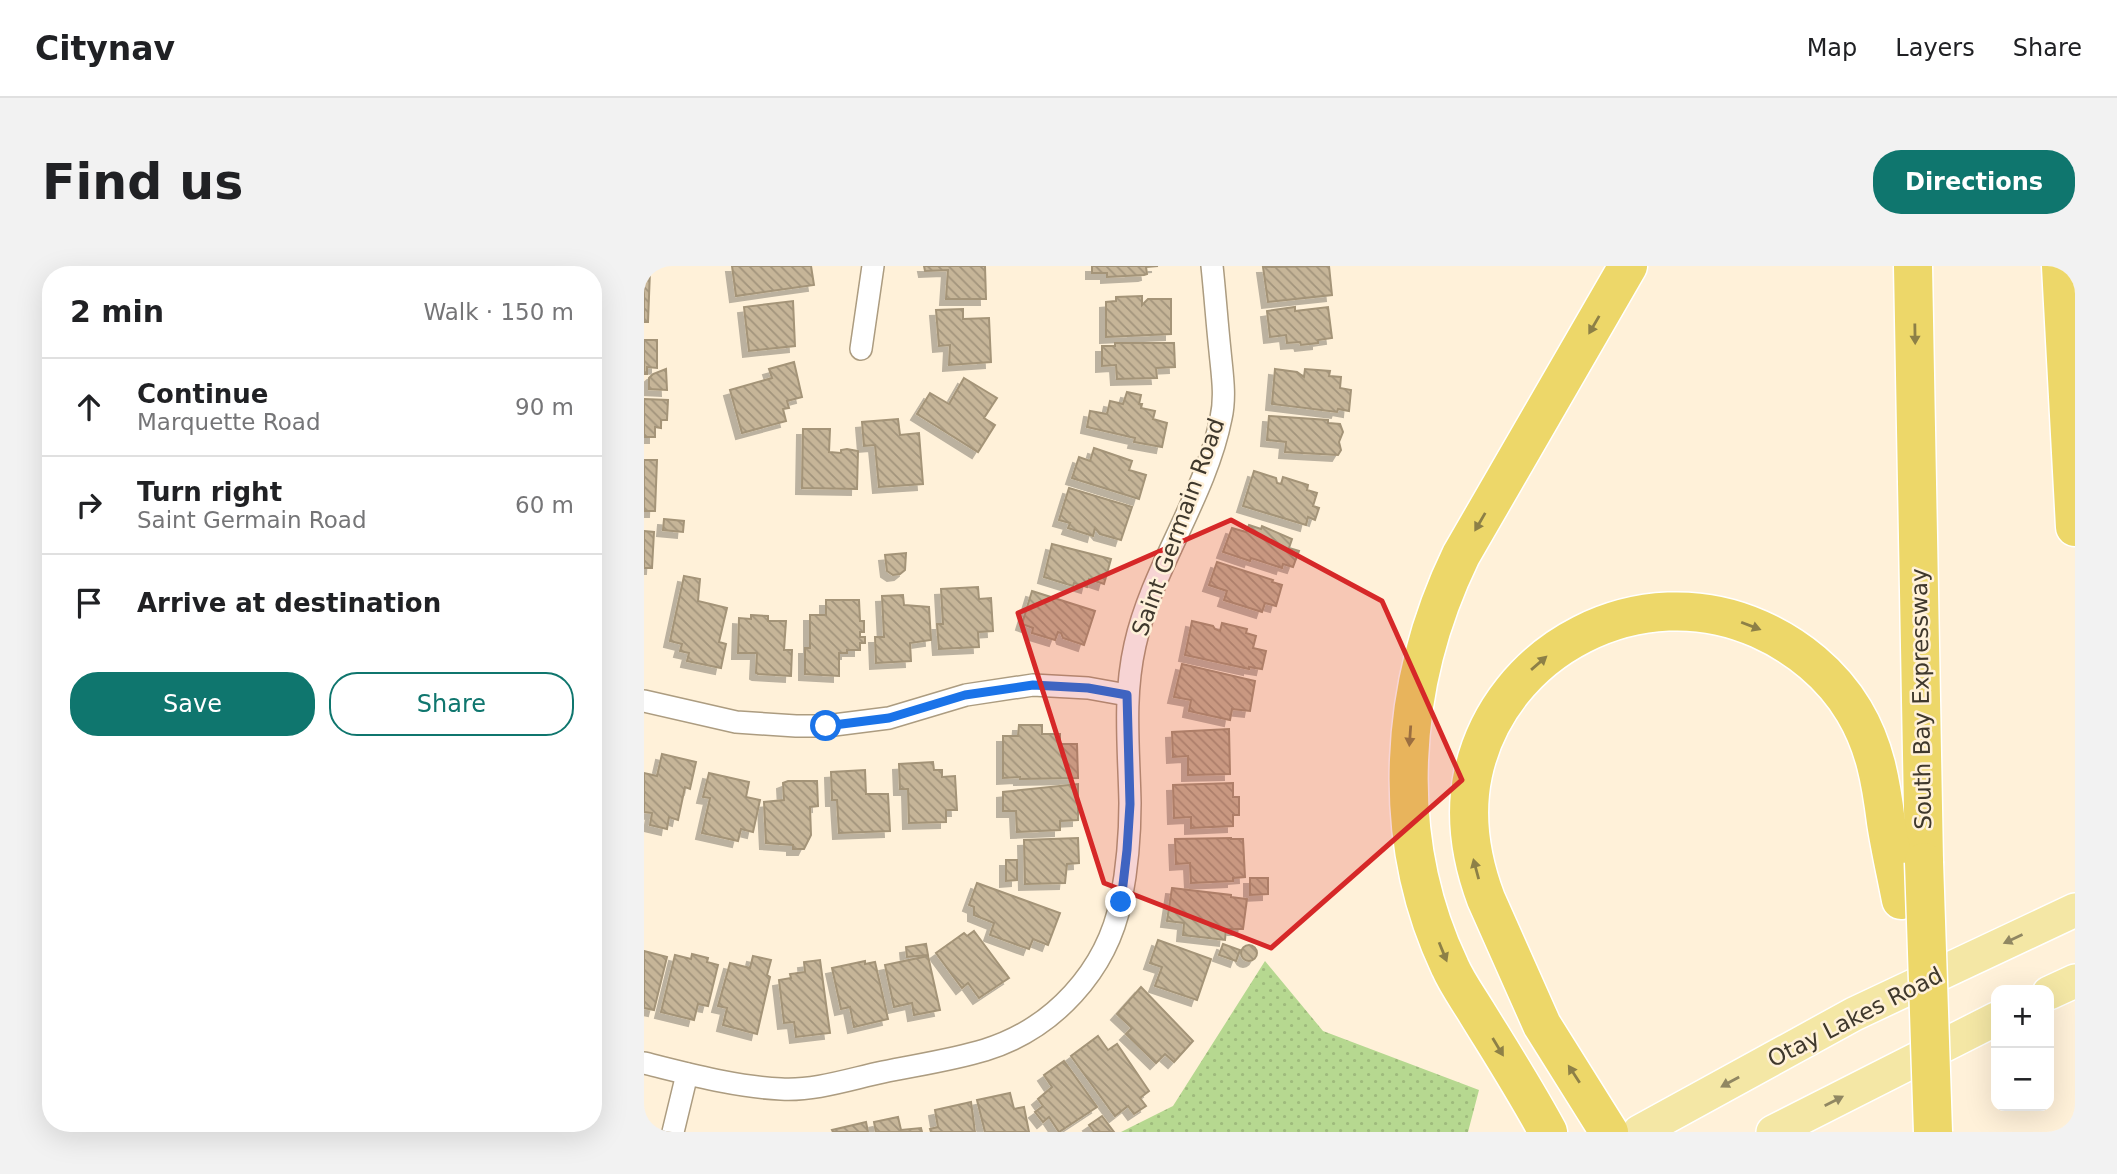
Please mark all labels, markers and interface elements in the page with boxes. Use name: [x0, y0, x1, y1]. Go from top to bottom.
text: Citynav: [35, 29, 175, 68]
text: Map: [1807, 34, 1857, 62]
text: Layers: [1895, 34, 1975, 62]
text: Share: [2013, 34, 2082, 62]
button: Directions: [1873, 150, 2075, 214]
text: Find us: [42, 154, 243, 211]
text: 2 min: [70, 294, 164, 329]
text: Walk · 150 m: [423, 299, 574, 325]
one-way arrow: [1588, 315, 1600, 334]
one-way arrow: [1909, 323, 1920, 345]
text: Continue: [137, 379, 268, 409]
icon: ahead: [70, 388, 108, 426]
text: 90 m: [515, 394, 574, 420]
text: Marquette Road: [137, 409, 321, 435]
street label: Saint Germain Road: [1127, 415, 1229, 639]
text: Turn right: [137, 477, 282, 507]
icon: right: [70, 486, 108, 524]
text: 60 m: [515, 492, 574, 518]
text: Saint Germain Road: [137, 507, 367, 533]
one-way arrow: [1474, 512, 1486, 532]
street label: South Bay Expressway: [1906, 568, 1936, 830]
icon: arrive: [70, 584, 108, 622]
text: Arrive at destination: [137, 588, 441, 618]
one-way arrow: [1741, 620, 1762, 631]
one-way arrow: [1530, 656, 1547, 671]
button: Save: [70, 672, 315, 736]
button: Share: [329, 672, 574, 736]
route start: [810, 710, 841, 741]
one-way arrow: [1404, 725, 1415, 747]
one-way arrow: [1470, 858, 1481, 880]
route end: [1105, 886, 1136, 917]
one-way arrow: [2003, 933, 2023, 945]
one-way arrow: [1438, 941, 1449, 962]
street label: Otay Lakes Road: [1763, 962, 1947, 1072]
map controls: [1991, 985, 2054, 1111]
button: +: [1991, 985, 2054, 1048]
one-way arrow: [1491, 1038, 1504, 1057]
button: −: [1991, 1048, 2054, 1111]
one-way arrow: [1568, 1064, 1581, 1083]
one-way arrow: [1720, 1076, 1740, 1088]
one-way arrow: [1824, 1096, 1844, 1107]

